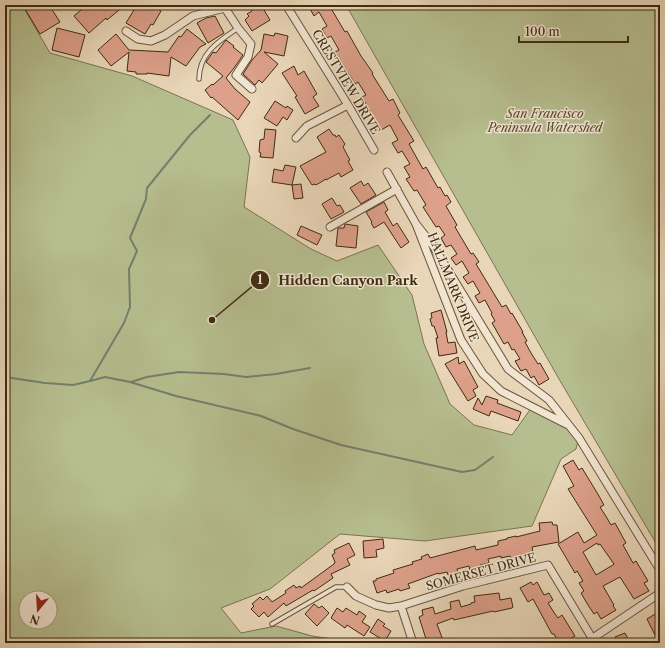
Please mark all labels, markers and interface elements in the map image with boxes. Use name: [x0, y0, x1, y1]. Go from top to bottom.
scale bar: [519, 18, 628, 44]
text: 100 m: [525, 24, 560, 39]
street label: CRESTVIEW DRIVE: [309, 27, 384, 137]
park label: San Francisco Peninsula Watershed: [487, 106, 604, 135]
street label: HALLMARK DRIVE: [425, 230, 482, 344]
callout: Hidden Canyon Park: [250, 268, 425, 293]
text: 1: [257, 272, 263, 287]
text: Hidden Canyon Park: [278, 272, 418, 288]
street label: SOMERSET DRIVE: [424, 550, 538, 593]
north arrow: [18, 590, 58, 630]
text: N: [28, 611, 42, 628]

